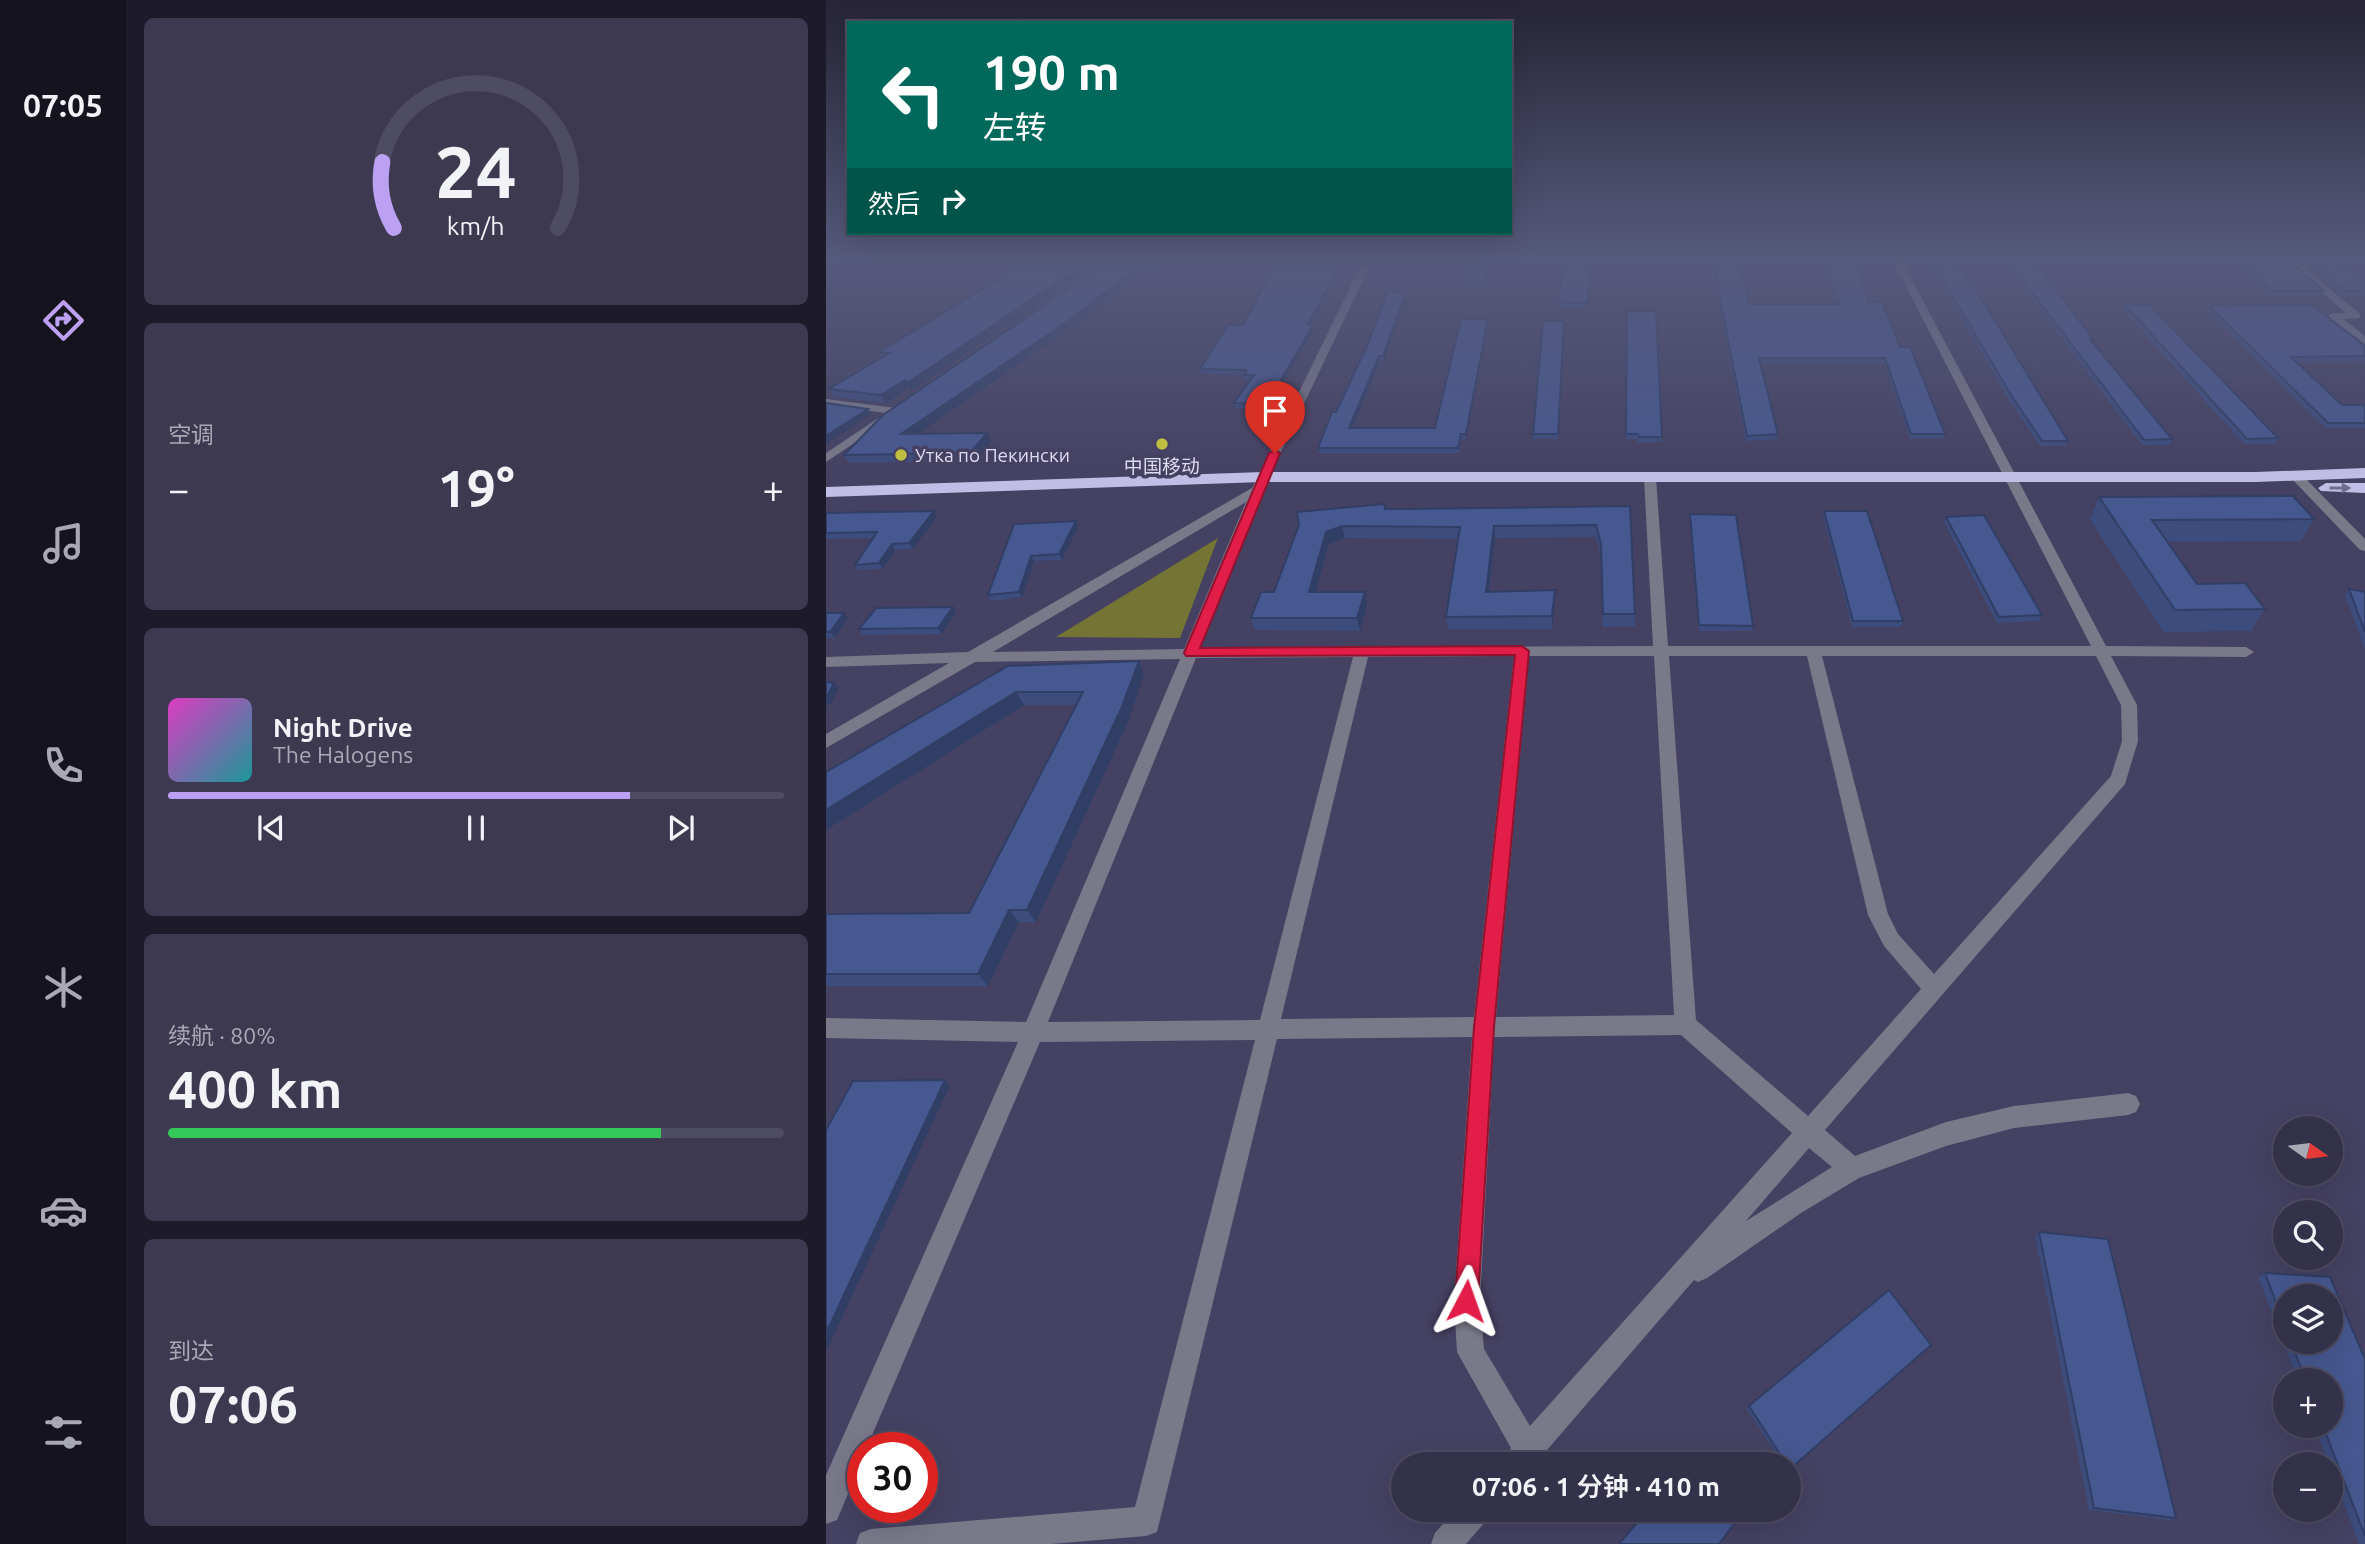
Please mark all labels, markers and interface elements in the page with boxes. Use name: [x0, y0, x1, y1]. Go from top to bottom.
text: 190 m: [983, 44, 1120, 99]
icon: left: [868, 49, 959, 140]
text: 07:05: [23, 87, 103, 123]
text: 左转: [983, 109, 1047, 145]
text: 24: [435, 130, 517, 212]
icon: right: [934, 182, 972, 220]
text: 然后: [868, 189, 920, 218]
text: km/h: [447, 211, 505, 239]
icon: directions: [39, 296, 88, 345]
pin: [1245, 381, 1305, 453]
icon: arrive: [1256, 392, 1294, 430]
text: 空调: [168, 422, 214, 447]
marker: 中国移动: [1154, 436, 1170, 452]
place label: Утка по Пекински: [915, 444, 1070, 466]
marker: Утка по Пекински: [893, 447, 909, 463]
place label: 中国移动: [1124, 455, 1200, 477]
text: 19°: [437, 459, 515, 517]
text: −: [168, 468, 189, 510]
text: +: [763, 468, 784, 510]
one-way arrow: [2329, 482, 2351, 494]
icon: music: [39, 519, 88, 568]
text: Night Drive: [273, 713, 413, 742]
icon: phone: [39, 741, 88, 790]
text: The Halogens: [273, 742, 413, 767]
icon: previous: [252, 809, 290, 847]
icon: pause: [457, 809, 495, 847]
icon: next: [662, 809, 700, 847]
icon: climate: [39, 963, 88, 1012]
text: 续航 · 80%: [168, 1023, 275, 1048]
text: 400 km: [168, 1060, 342, 1118]
north arrow: [2273, 1116, 2343, 1186]
map controls: [2273, 1116, 2343, 1522]
icon: car: [39, 1186, 88, 1235]
button: search: [2273, 1200, 2343, 1270]
position arrow: [1429, 1264, 1503, 1338]
button: layers: [2273, 1284, 2343, 1354]
text: 到达: [168, 1338, 214, 1363]
button: +: [2273, 1368, 2343, 1438]
text: 07:06: [168, 1375, 298, 1433]
icon: filters: [39, 1408, 88, 1457]
speed limit sign: 30: [847, 1432, 938, 1523]
button: −: [2273, 1452, 2343, 1522]
text: 07:06 · 1 分钟 · 410 m: [1472, 1472, 1720, 1501]

